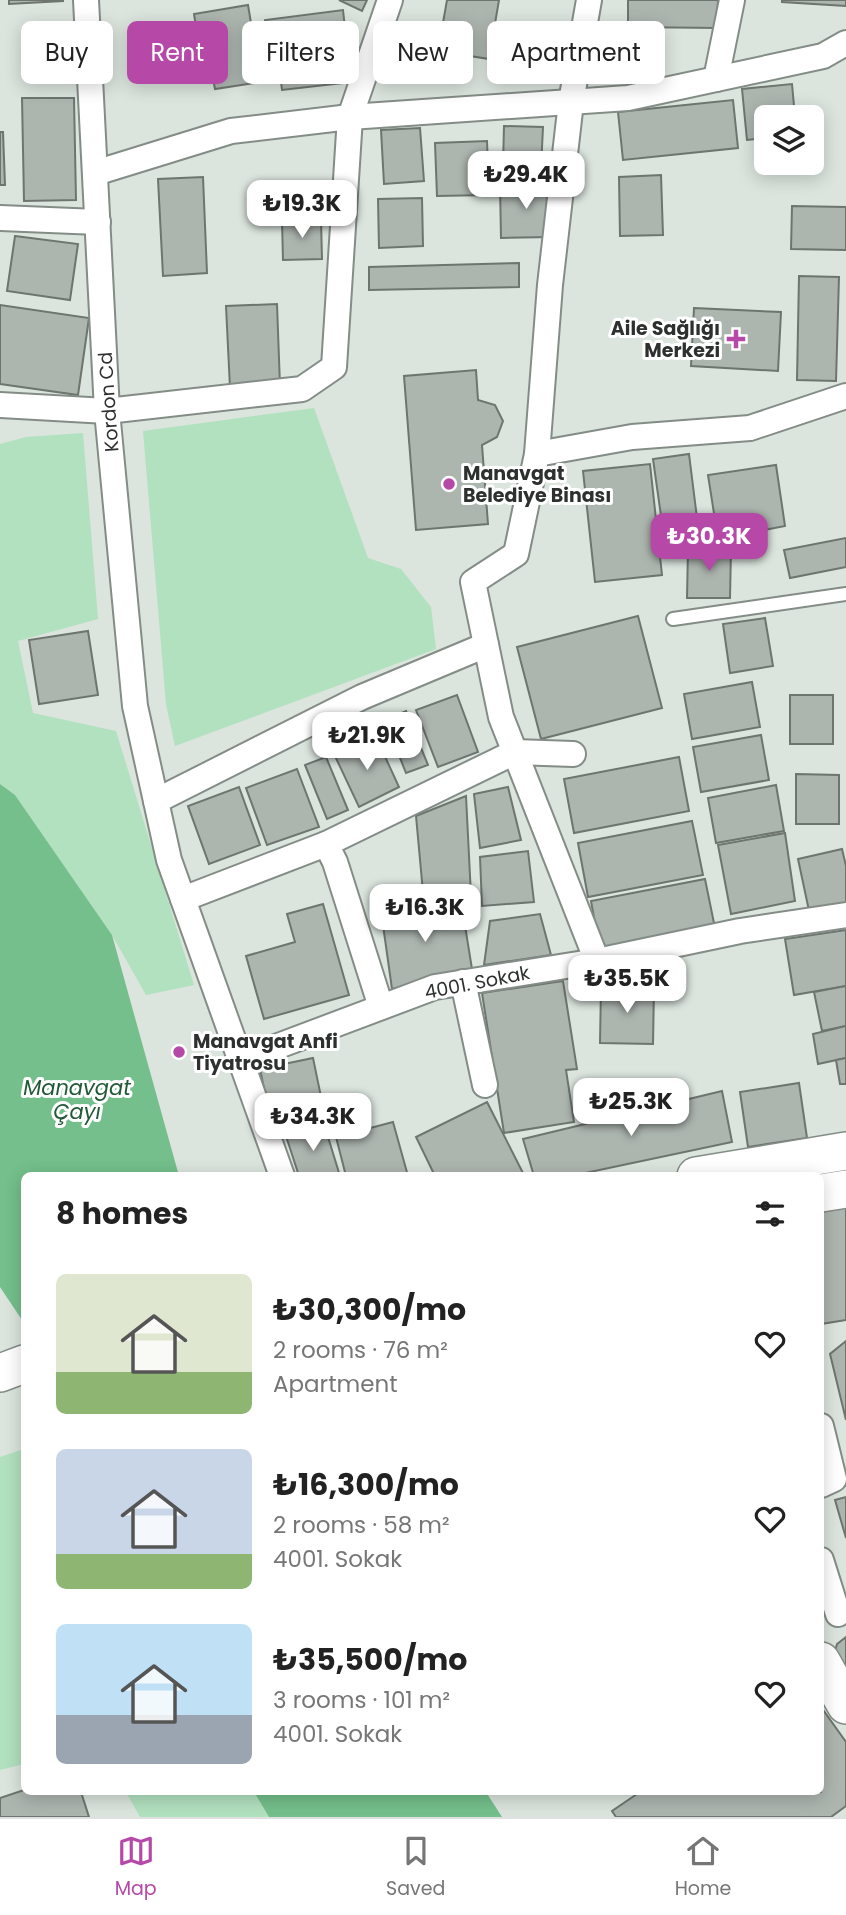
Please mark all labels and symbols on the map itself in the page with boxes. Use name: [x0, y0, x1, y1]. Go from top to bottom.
pin: ₺29.4K: [469, 152, 583, 211]
pin: ₺19.3K: [245, 180, 359, 240]
place label: Aile Sağlığı Merkezi: [611, 315, 720, 364]
marker: Aile Sağlığı Merkezi: [726, 329, 746, 349]
street label: Kordon Cd: [92, 351, 125, 453]
place label: Manavgat Belediye Binası: [463, 460, 611, 509]
marker: Manavgat Belediye Binası: [441, 476, 457, 492]
pin: ₺30.3K: [652, 514, 766, 573]
pin: ₺21.9K: [310, 712, 424, 772]
pin: ₺16.3K: [368, 884, 482, 944]
pin: ₺35.5K: [570, 956, 684, 1015]
street label: 4001. Sokak: [422, 959, 532, 1006]
place label: Manavgat Anfi Tiyatrosu: [193, 1028, 338, 1077]
marker: Manavgat Anfi Tiyatrosu: [171, 1044, 187, 1060]
water label: Manavgat Çayı: [23, 1073, 131, 1126]
pin: ₺25.3K: [574, 1078, 688, 1138]
pin: ₺34.3K: [256, 1094, 370, 1153]

